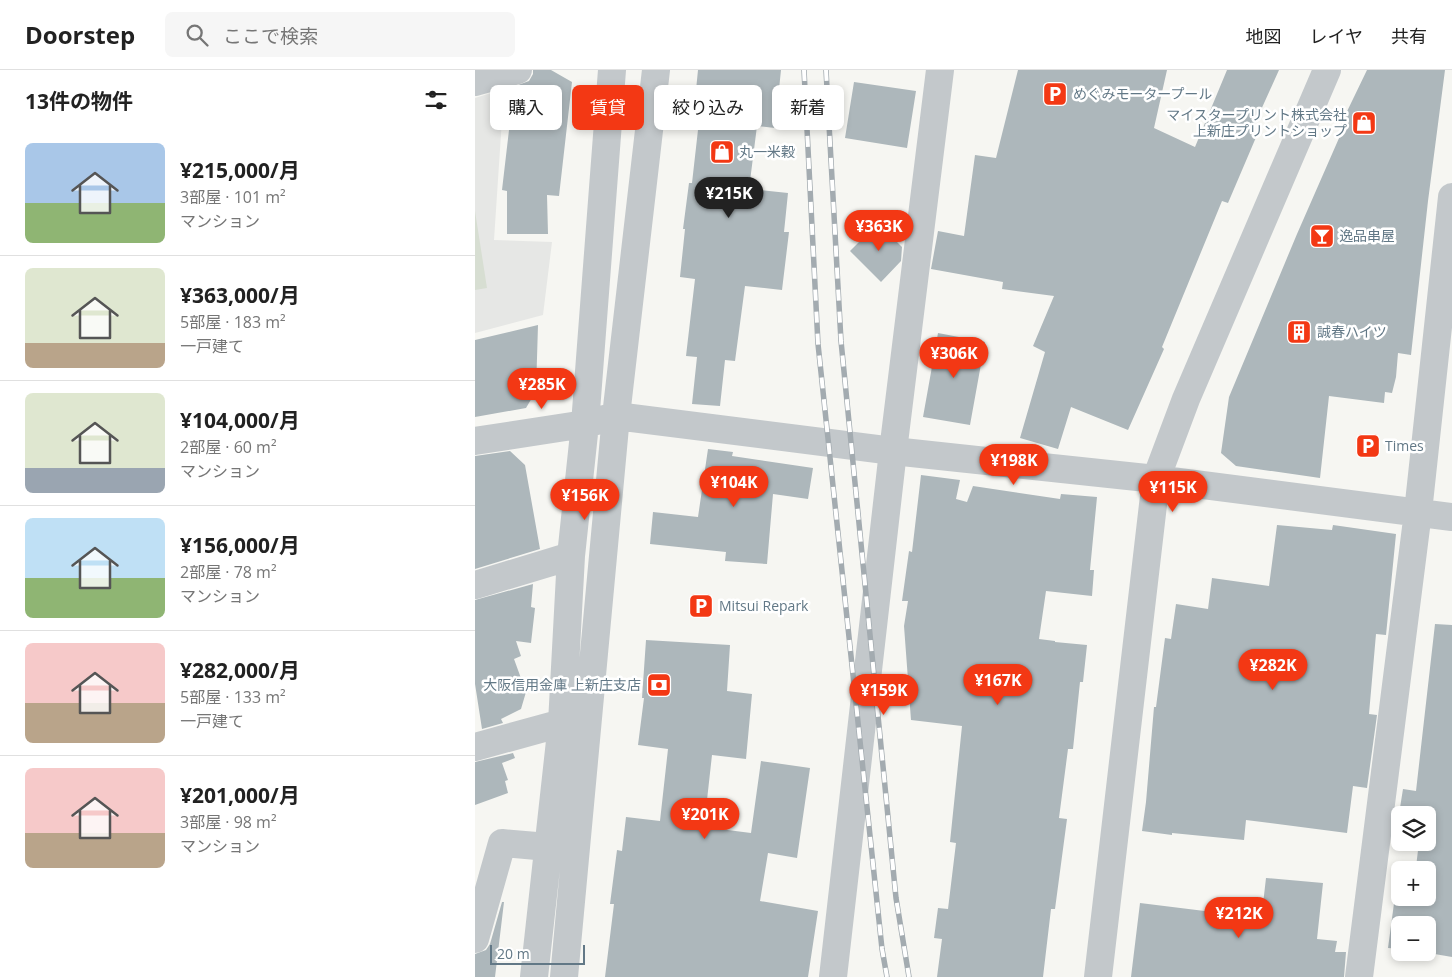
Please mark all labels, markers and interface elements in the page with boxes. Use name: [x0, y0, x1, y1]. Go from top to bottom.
search box: [165, 12, 515, 57]
text: Doorstep: [25, 18, 135, 51]
icon: search: [183, 21, 211, 49]
text: ここで検索: [223, 23, 318, 49]
text: 地図: [1246, 24, 1282, 48]
text: レイヤ: [1310, 24, 1363, 48]
text: 共有: [1391, 24, 1427, 48]
parking icon: めぐみモータープール: [1042, 81, 1068, 107]
place label: めぐみモータープール: [1073, 84, 1213, 103]
chip: 購入: [490, 85, 562, 130]
chip: 賃貸: [572, 85, 644, 130]
chip: 絞り込み: [654, 85, 762, 130]
chip: 新着: [772, 85, 844, 130]
icon: filters: [422, 86, 450, 114]
text: 13件の物件: [25, 87, 133, 115]
place label: マイスタープリント株式会社 上新庄プリントショップ: [1166, 105, 1347, 140]
shop icon: マイスタープリント株式会社 上新庄プリントショップ: [1351, 110, 1377, 136]
shop icon: 丸一米穀: [709, 139, 735, 165]
place label: 丸一米穀: [739, 142, 795, 161]
text: ¥215,000/月: [180, 156, 300, 184]
icon: home: [65, 163, 125, 223]
pin: ¥215K: [694, 176, 764, 219]
text: ¥215K: [705, 182, 753, 204]
text: 3部屋 · 101 m²: [180, 186, 286, 208]
text: マンション: [180, 210, 260, 232]
pin: ¥363K: [844, 210, 914, 252]
text: ¥363K: [855, 215, 903, 237]
bar icon: 逸品串屋: [1309, 223, 1335, 249]
place label: 逸品串屋: [1339, 226, 1395, 245]
text: ¥363,000/月: [180, 281, 300, 309]
icon: home: [65, 288, 125, 348]
text: 5部屋 · 183 m²: [180, 311, 286, 333]
building icon: 誠春ハイツ: [1286, 319, 1312, 345]
place label: 誠春ハイツ: [1317, 322, 1387, 341]
text: 一戸建て: [180, 335, 244, 357]
pin: ¥306K: [919, 336, 989, 379]
text: ¥306K: [930, 342, 978, 364]
pin: ¥285K: [507, 368, 577, 410]
text: ¥285K: [518, 373, 566, 395]
text: ¥104,000/月: [180, 406, 300, 434]
icon: home: [65, 413, 125, 473]
parking icon: Times: [1355, 433, 1381, 459]
text: 2部屋 · 60 m²: [180, 436, 277, 458]
place label: Times: [1385, 436, 1424, 455]
pin: ¥198K: [979, 444, 1049, 486]
text: ¥198K: [990, 449, 1038, 471]
text: マンション: [180, 460, 260, 482]
pin: ¥104K: [699, 466, 769, 508]
pin: ¥115K: [1138, 470, 1208, 513]
text: ¥104K: [710, 471, 758, 493]
text: ¥115K: [1149, 476, 1197, 498]
pin: ¥156K: [550, 478, 620, 521]
text: ¥156K: [561, 484, 609, 506]
text: ¥156,000/月: [180, 531, 300, 559]
icon: home: [65, 538, 125, 598]
text: 2部屋 · 78 m²: [180, 561, 277, 583]
text: マンション: [180, 585, 260, 607]
parking icon: Mitsui Repark: [688, 593, 714, 619]
place label: Mitsui Repark: [719, 596, 809, 615]
pin: ¥282K: [1238, 648, 1308, 691]
text: ¥282K: [1249, 654, 1297, 676]
text: ¥282,000/月: [180, 656, 300, 684]
icon: home: [65, 663, 125, 723]
pin: ¥167K: [963, 664, 1033, 706]
text: ¥167K: [974, 669, 1022, 691]
bank icon: 大阪信用金庫 上新庄支店: [646, 672, 672, 698]
pin: ¥159K: [849, 674, 919, 716]
place label: 大阪信用金庫 上新庄支店: [483, 675, 641, 694]
text: ¥159K: [860, 679, 908, 701]
text: 5部屋 · 133 m²: [180, 686, 286, 708]
text: 一戸建て: [180, 710, 244, 732]
text: ¥201,000/月: [180, 781, 300, 809]
icon: home: [65, 788, 125, 848]
pin: ¥201K: [670, 798, 740, 840]
text: ¥201K: [681, 803, 729, 825]
map controls: [1391, 806, 1436, 961]
button: layers: [1391, 806, 1436, 851]
text: 3部屋 · 98 m²: [180, 811, 277, 833]
text: マンション: [180, 835, 260, 857]
button: +: [1391, 861, 1436, 906]
pin: ¥212K: [1204, 896, 1274, 939]
text: ¥212K: [1215, 902, 1263, 924]
button: −: [1391, 916, 1436, 961]
scale bar: [490, 942, 585, 965]
text: 20 m: [497, 944, 530, 963]

